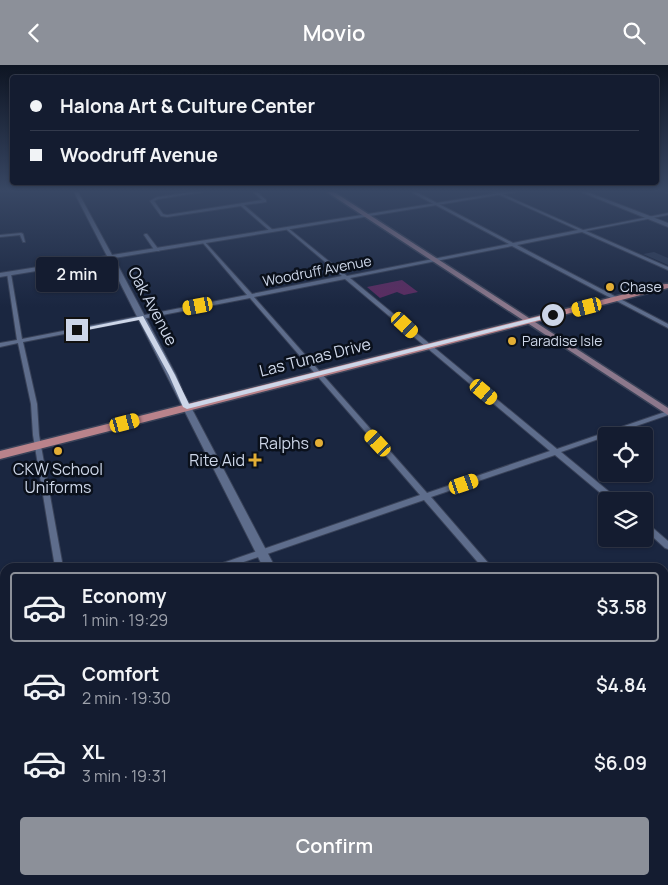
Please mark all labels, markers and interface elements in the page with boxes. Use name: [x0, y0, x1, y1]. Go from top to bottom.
text: Movio: [303, 18, 365, 48]
icon: back: [20, 19, 48, 47]
icon: search: [620, 19, 648, 47]
text: Halona Art & Culture Center: [60, 93, 315, 119]
text: Woodruff Avenue: [60, 142, 218, 168]
street label: Woodruff Avenue: [261, 251, 373, 290]
callout: 2 min: [36, 257, 118, 293]
text: 2 min: [57, 263, 97, 285]
street label: Oak Avenue: [123, 263, 183, 349]
place label: Chase: [620, 277, 662, 296]
marker: Chase: [604, 281, 616, 293]
car: [181, 296, 214, 316]
car: [570, 296, 603, 318]
route start: [542, 304, 564, 326]
car: [388, 309, 421, 341]
route end: [66, 319, 88, 341]
place label: Paradise Isle: [522, 331, 602, 350]
street label: Las Tunas Drive: [257, 332, 373, 382]
marker: Paradise Isle: [506, 335, 518, 347]
car: [467, 377, 500, 407]
car: [108, 412, 141, 434]
car: [362, 427, 393, 459]
map controls: [598, 427, 653, 547]
button: locate: [598, 427, 653, 482]
place label: Ralphs: [259, 432, 309, 454]
marker: Ralphs: [313, 437, 325, 449]
marker: CKW School Uniforms: [52, 445, 64, 457]
place label: Rite Aid: [189, 449, 245, 471]
marker: Rite Aid: [249, 454, 261, 466]
place label: CKW School Uniforms: [13, 458, 103, 498]
car: [447, 472, 480, 496]
button: layers: [598, 492, 653, 547]
text: Economy: [82, 583, 166, 609]
icon: car: [22, 585, 67, 630]
text: $3.58: [596, 594, 647, 620]
text: 1 min · 19:29: [82, 609, 168, 631]
text: Comfort: [82, 661, 159, 687]
icon: car: [22, 663, 67, 708]
text: $4.84: [596, 672, 647, 698]
text: 2 min · 19:30: [82, 687, 171, 709]
text: XL: [82, 739, 105, 765]
icon: car: [22, 741, 67, 786]
text: $6.09: [594, 750, 647, 776]
text: 3 min · 19:31: [82, 765, 167, 787]
button: Confirm: [20, 817, 649, 875]

